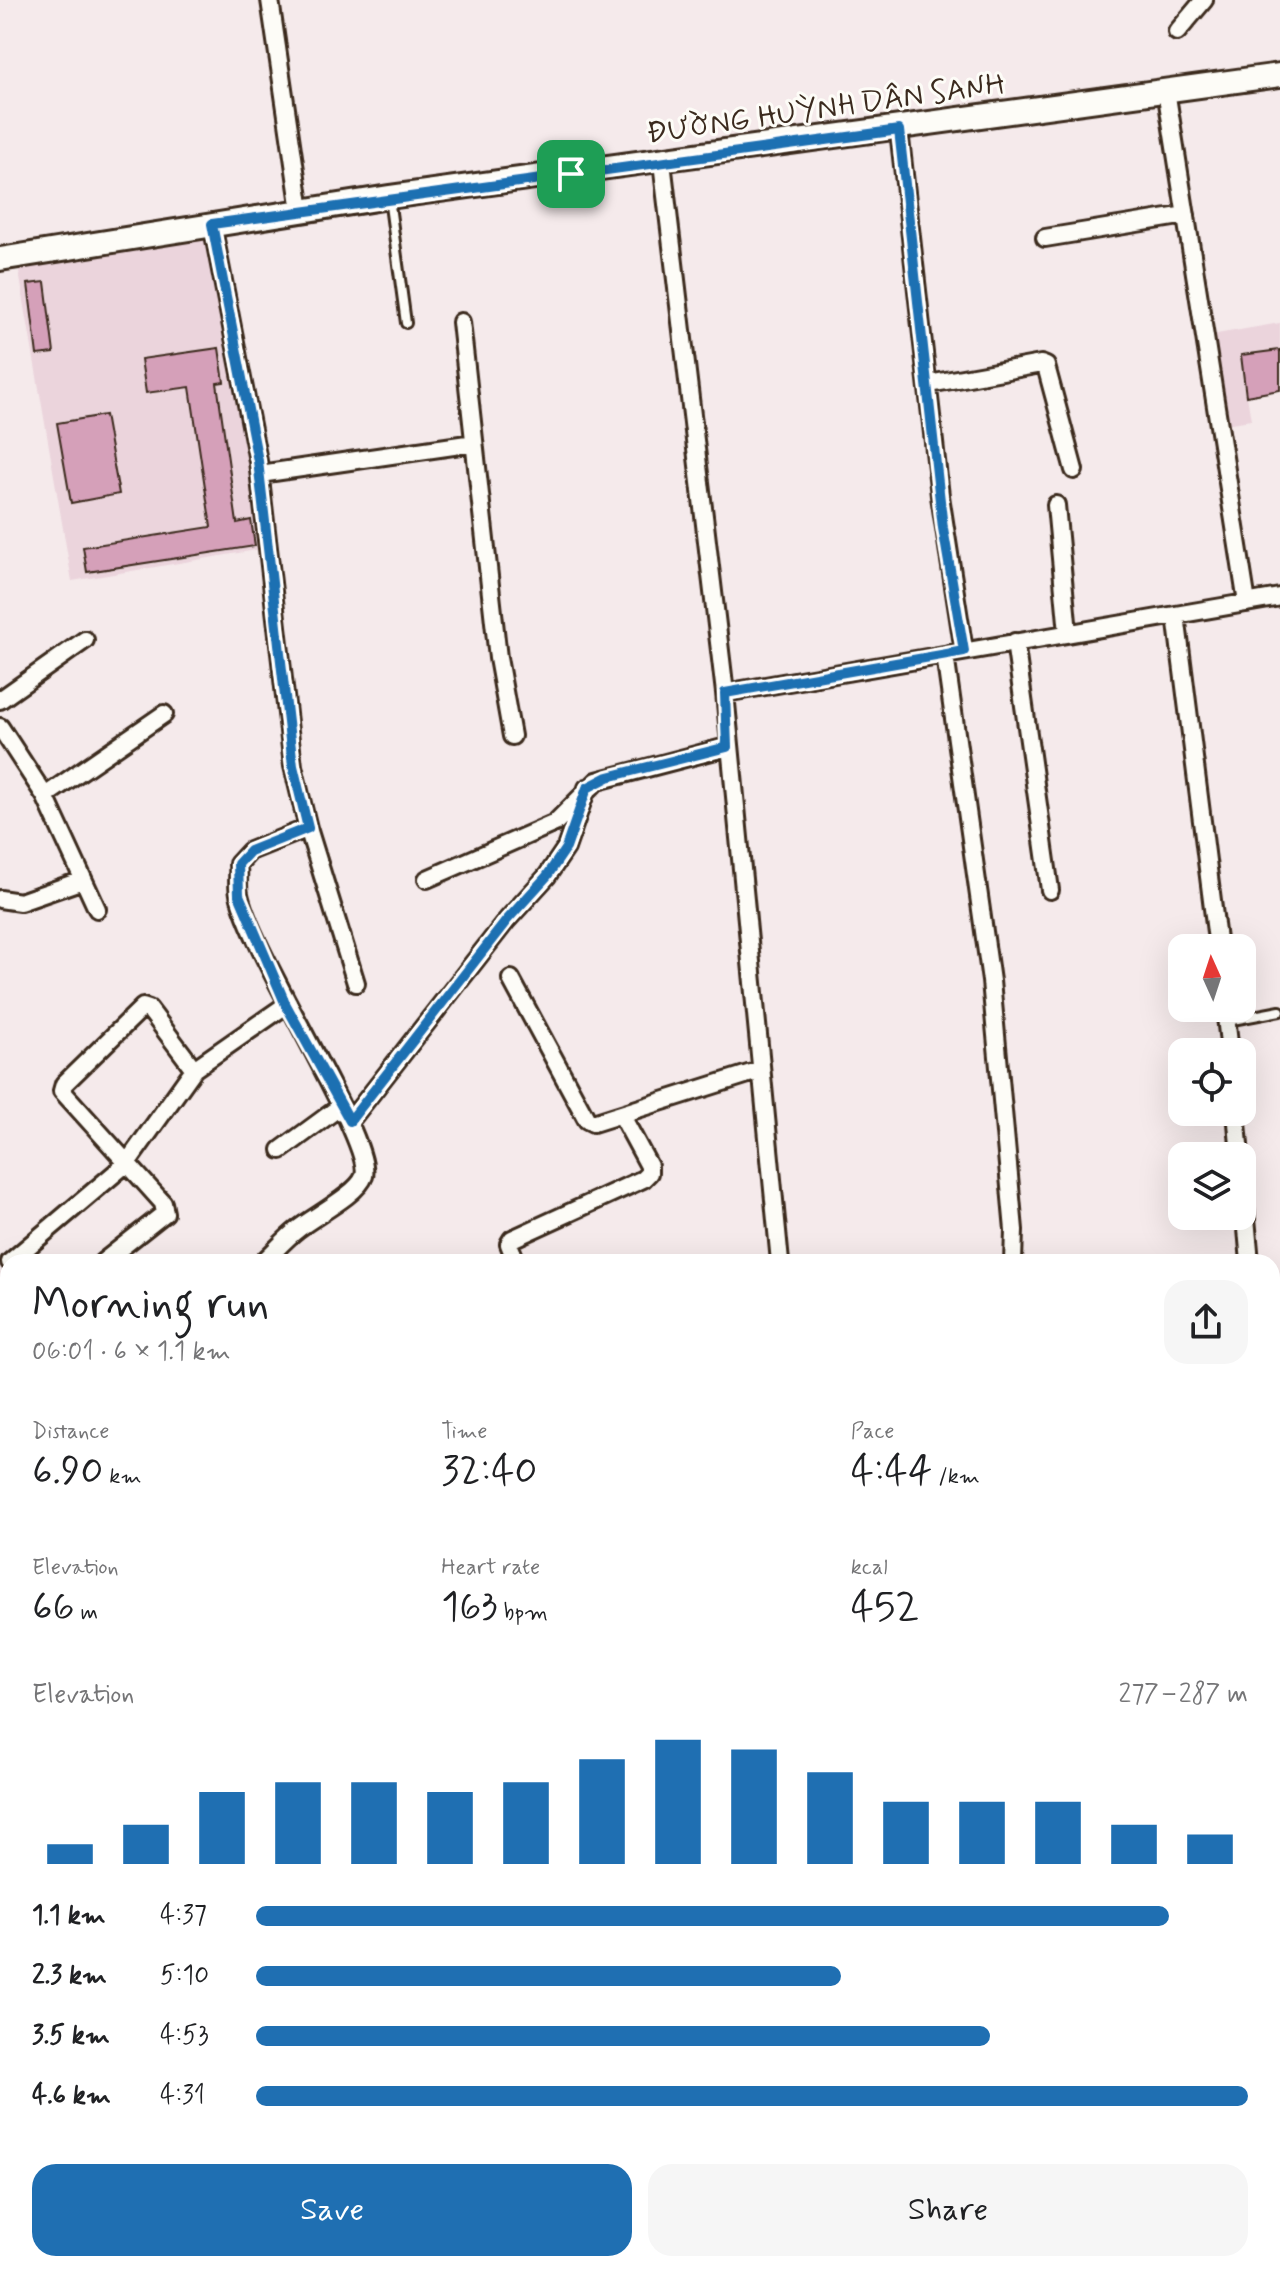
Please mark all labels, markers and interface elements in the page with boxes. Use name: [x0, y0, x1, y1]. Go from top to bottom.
street label: ĐƯỜNG HUỲNH DÂN SANH: [644, 65, 1008, 153]
pin: [537, 140, 605, 208]
icon: arrive: [549, 152, 593, 196]
north arrow: [1168, 934, 1256, 1022]
map controls: [1168, 934, 1256, 1230]
button: locate: [1168, 1038, 1256, 1126]
button: layers: [1168, 1142, 1256, 1230]
text: Morning run: [32, 1276, 269, 1334]
button: share: [1164, 1280, 1248, 1364]
text: 06:01 · 6 × 1.1 km: [32, 1335, 230, 1369]
text: Distance: [32, 1418, 109, 1446]
text: Time: [441, 1418, 487, 1446]
text: Pace: [851, 1418, 894, 1446]
text: 6.90: [32, 1446, 103, 1498]
text: 32:40: [441, 1446, 537, 1498]
text: 4:44: [851, 1446, 932, 1498]
text: km: [103, 1463, 141, 1491]
text: /km: [932, 1463, 980, 1491]
text: Elevation: [32, 1554, 119, 1582]
text: Heart rate: [441, 1554, 540, 1582]
text: kcal: [851, 1554, 888, 1582]
text: 66: [32, 1582, 75, 1634]
text: 163: [441, 1582, 498, 1634]
text: 452: [851, 1582, 919, 1634]
text: m: [75, 1599, 98, 1627]
text: bpm: [498, 1599, 548, 1627]
text: Elevation: [32, 1678, 134, 1712]
text: 277–287 m: [1118, 1678, 1248, 1712]
text: 1.1 km: [32, 1899, 106, 1933]
text: 4:37: [160, 1899, 207, 1933]
text: 2.3 km: [32, 1959, 107, 1993]
text: 5:10: [160, 1959, 209, 1993]
text: 3.5 km: [32, 2019, 110, 2053]
text: 4:53: [160, 2019, 209, 2053]
text: 4.6 km: [32, 2079, 111, 2113]
text: 4:31: [160, 2079, 205, 2113]
button: Save: [32, 2164, 632, 2256]
button: Share: [648, 2164, 1248, 2256]

